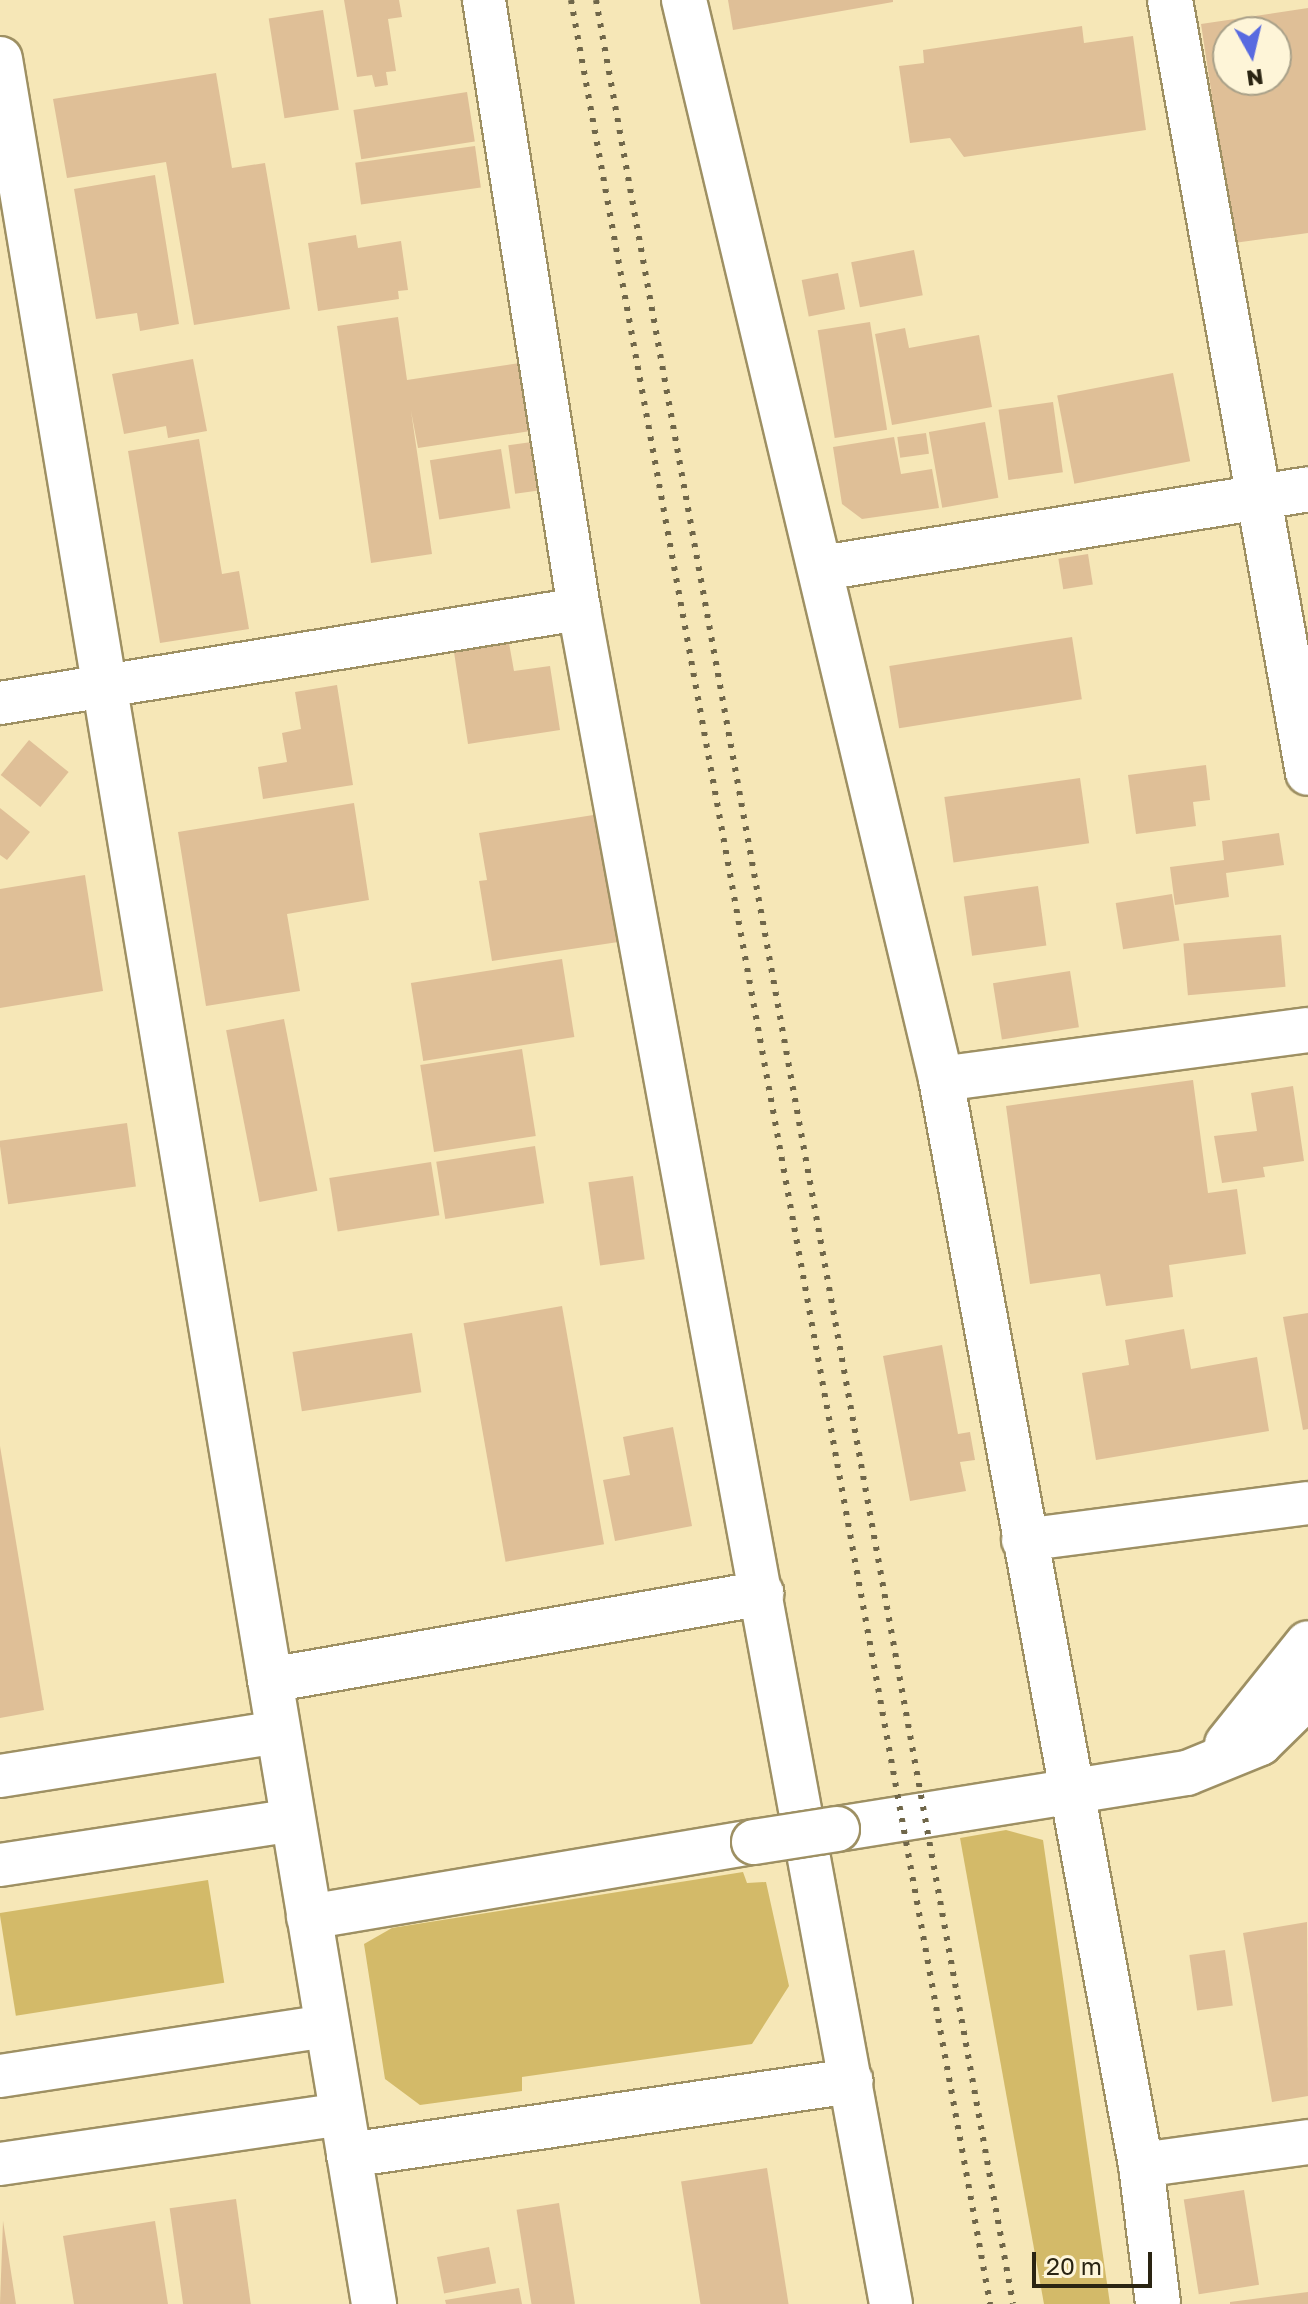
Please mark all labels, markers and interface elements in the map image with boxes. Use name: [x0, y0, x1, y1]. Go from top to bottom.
north arrow: [1212, 16, 1292, 96]
text: N: [1245, 64, 1265, 93]
scale bar: [1036, 2236, 1156, 2286]
text: 20 m: [1046, 2251, 1102, 2280]

